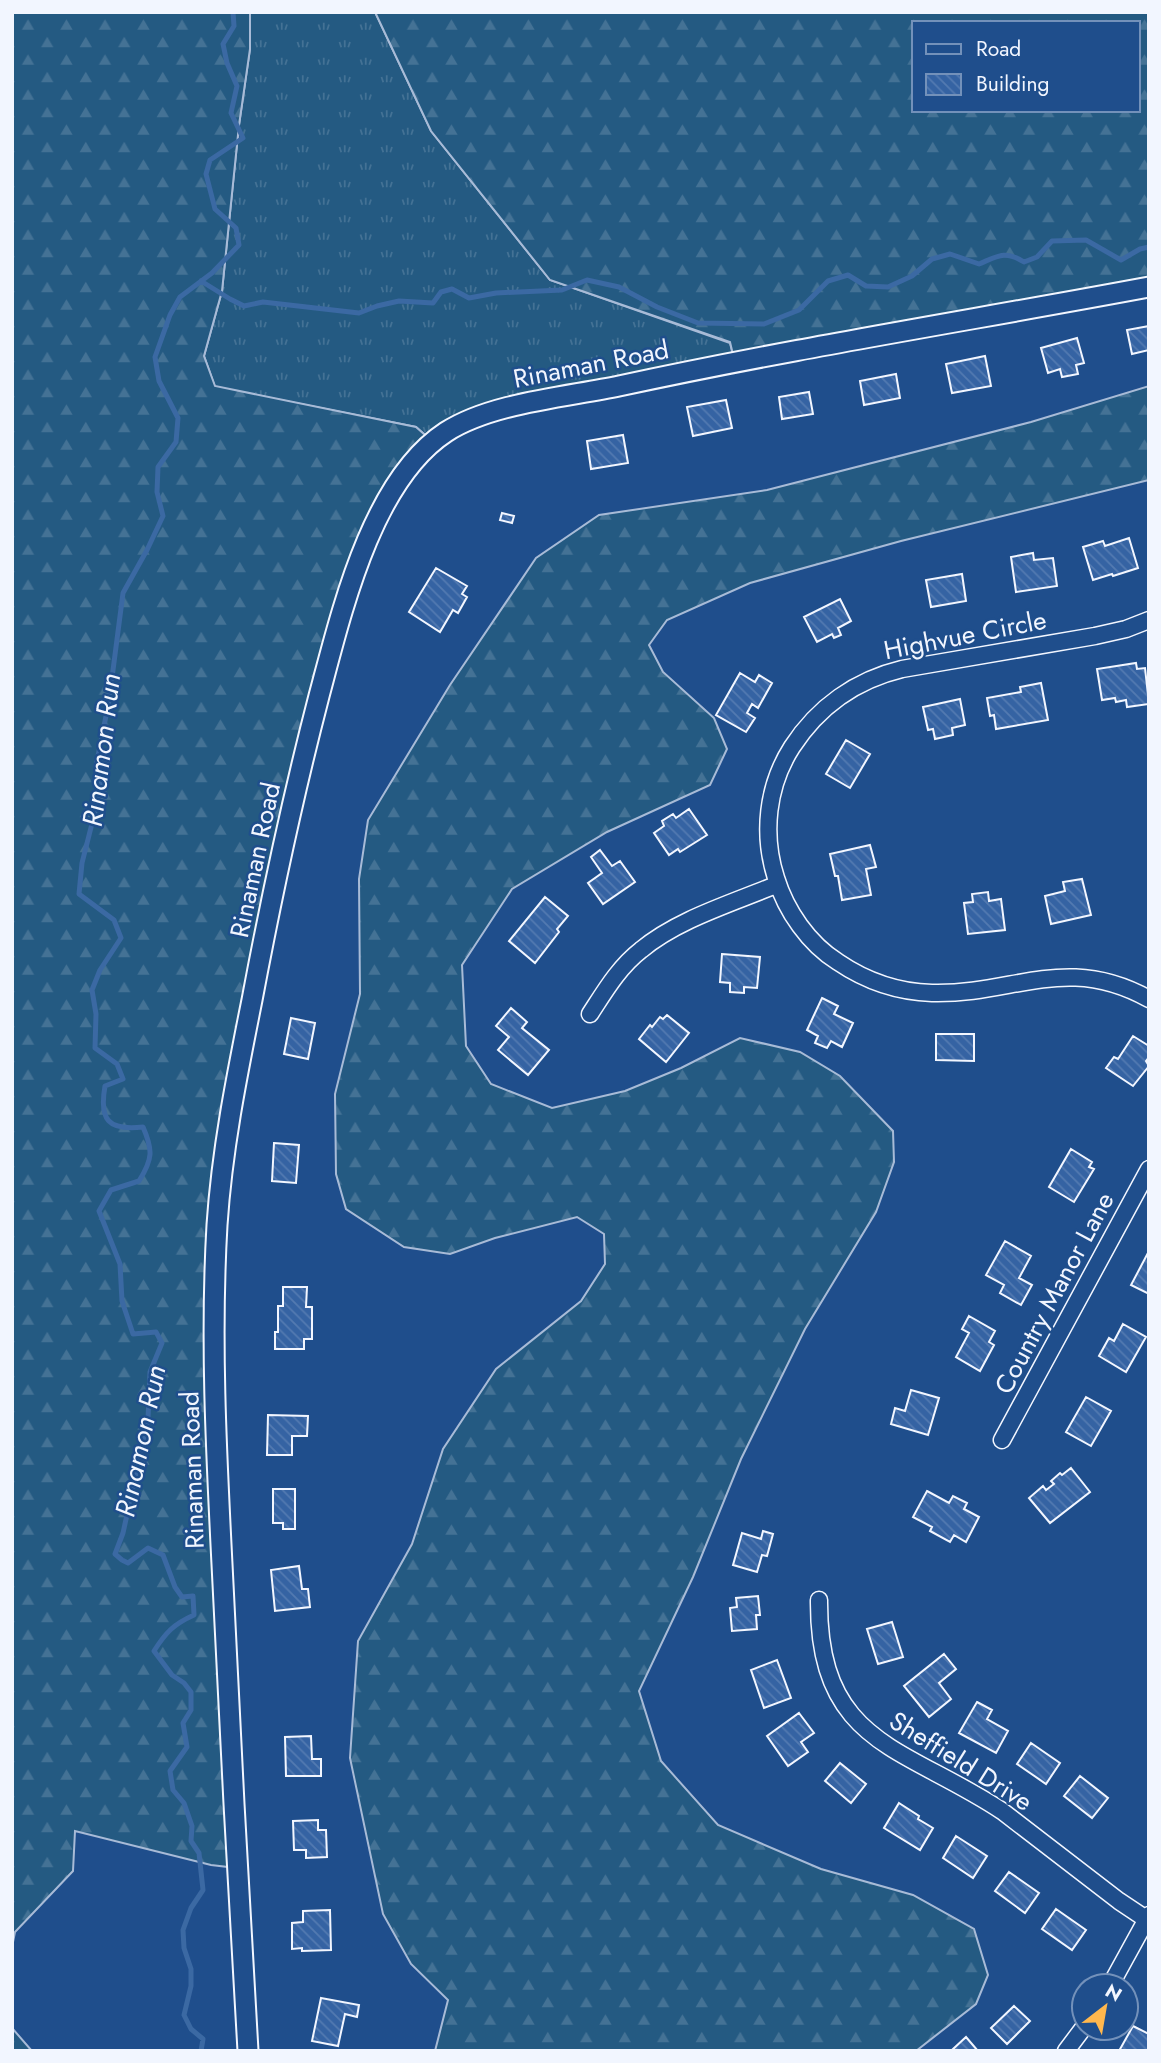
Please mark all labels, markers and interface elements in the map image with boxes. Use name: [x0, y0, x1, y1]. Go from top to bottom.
legend: [912, 21, 1140, 112]
text: Road: [976, 34, 1021, 64]
text: Building: [976, 69, 1049, 99]
street label: Rinaman Road: [510, 330, 672, 398]
street label: Highvue Circle: [880, 601, 1050, 669]
water label: Rinamon Run: [72, 671, 131, 829]
street label: Rinaman Road: [220, 779, 290, 941]
street label: Country Manor Lane: [985, 1185, 1123, 1401]
water label: Rinamon Run: [104, 1361, 177, 1521]
street label: Rinaman Road: [170, 1390, 214, 1550]
street label: Sheffield Drive: [882, 1702, 1040, 1820]
north arrow: [1070, 1972, 1140, 2042]
text: N: [1100, 1977, 1127, 2008]

